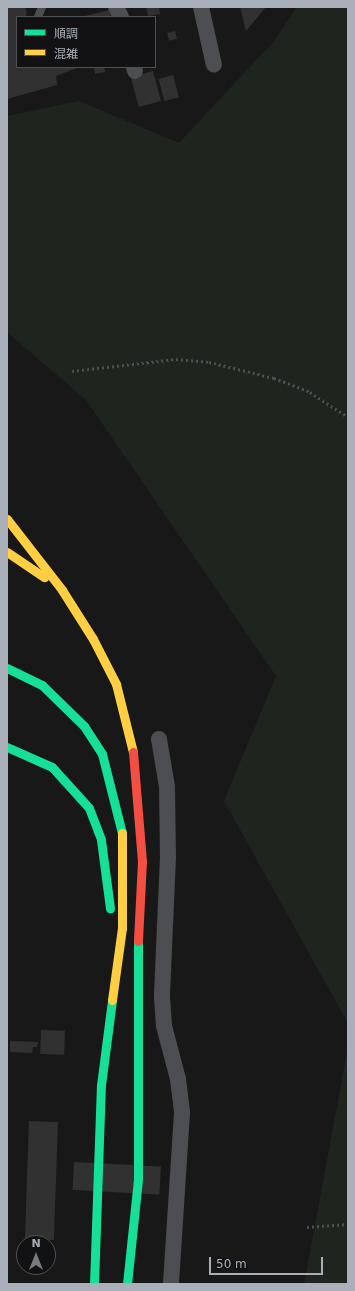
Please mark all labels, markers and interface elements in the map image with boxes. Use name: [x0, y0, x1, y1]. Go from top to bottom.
legend: [16, 16, 156, 68]
text: 順調: [54, 27, 78, 41]
text: 混雑: [54, 47, 78, 61]
north arrow: [16, 1235, 56, 1275]
text: N: [31, 1237, 41, 1250]
scale bar: [211, 1249, 325, 1275]
text: 50 m: [216, 1257, 247, 1271]

